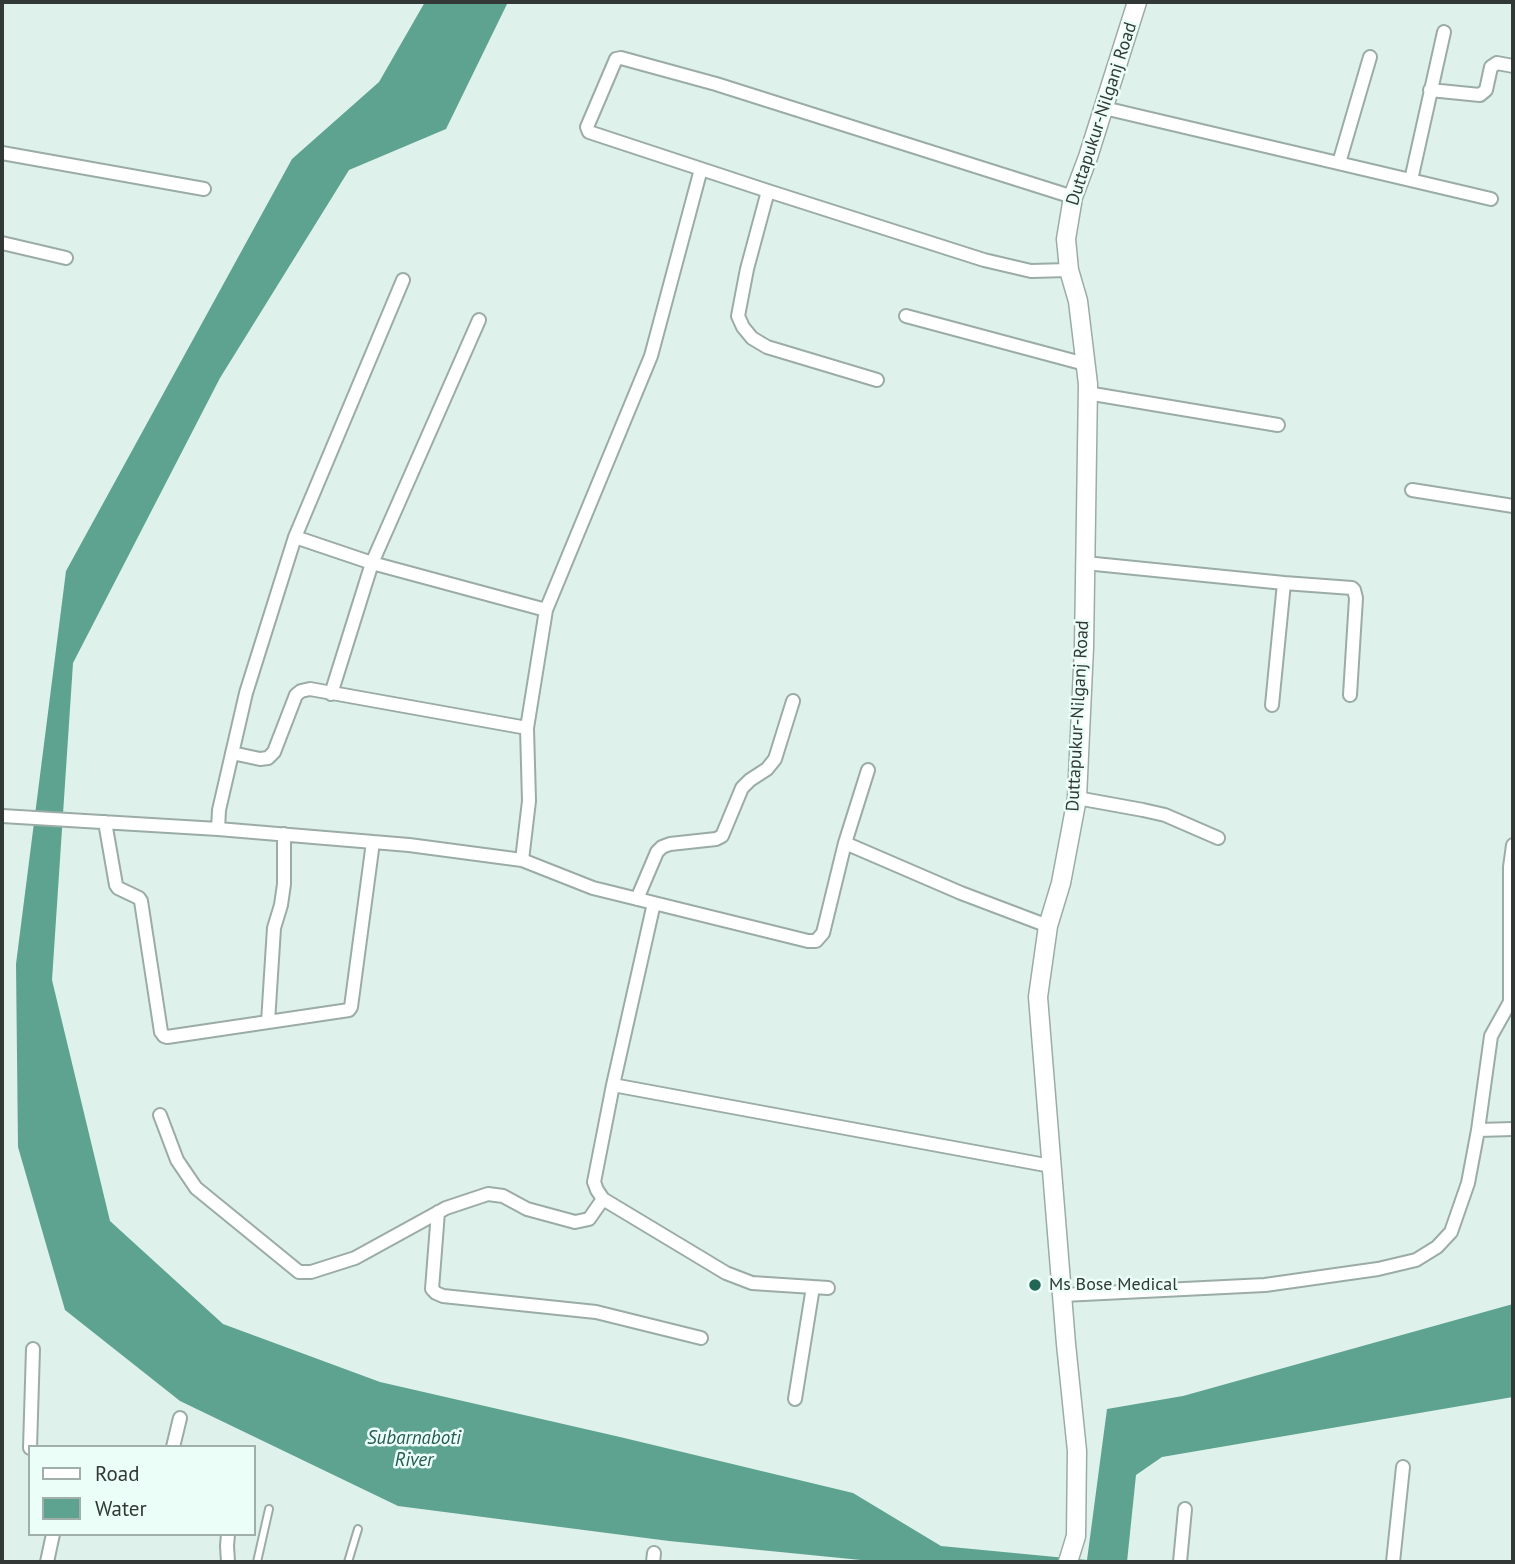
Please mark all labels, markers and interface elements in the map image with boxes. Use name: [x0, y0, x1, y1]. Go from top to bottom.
street label: Duttapukur-Nilganj Road: [1062, 20, 1142, 208]
street label: Duttapukur-Nilganj Road: [1062, 620, 1094, 812]
place label: Ms Bose Medical: [1049, 1274, 1178, 1296]
marker: Ms Bose Medical: [1027, 1277, 1043, 1293]
water label: Subarnaboti River: [367, 1428, 461, 1472]
legend: [28, 1445, 256, 1536]
text: Road: [95, 1460, 139, 1487]
text: Water: [95, 1495, 147, 1522]

